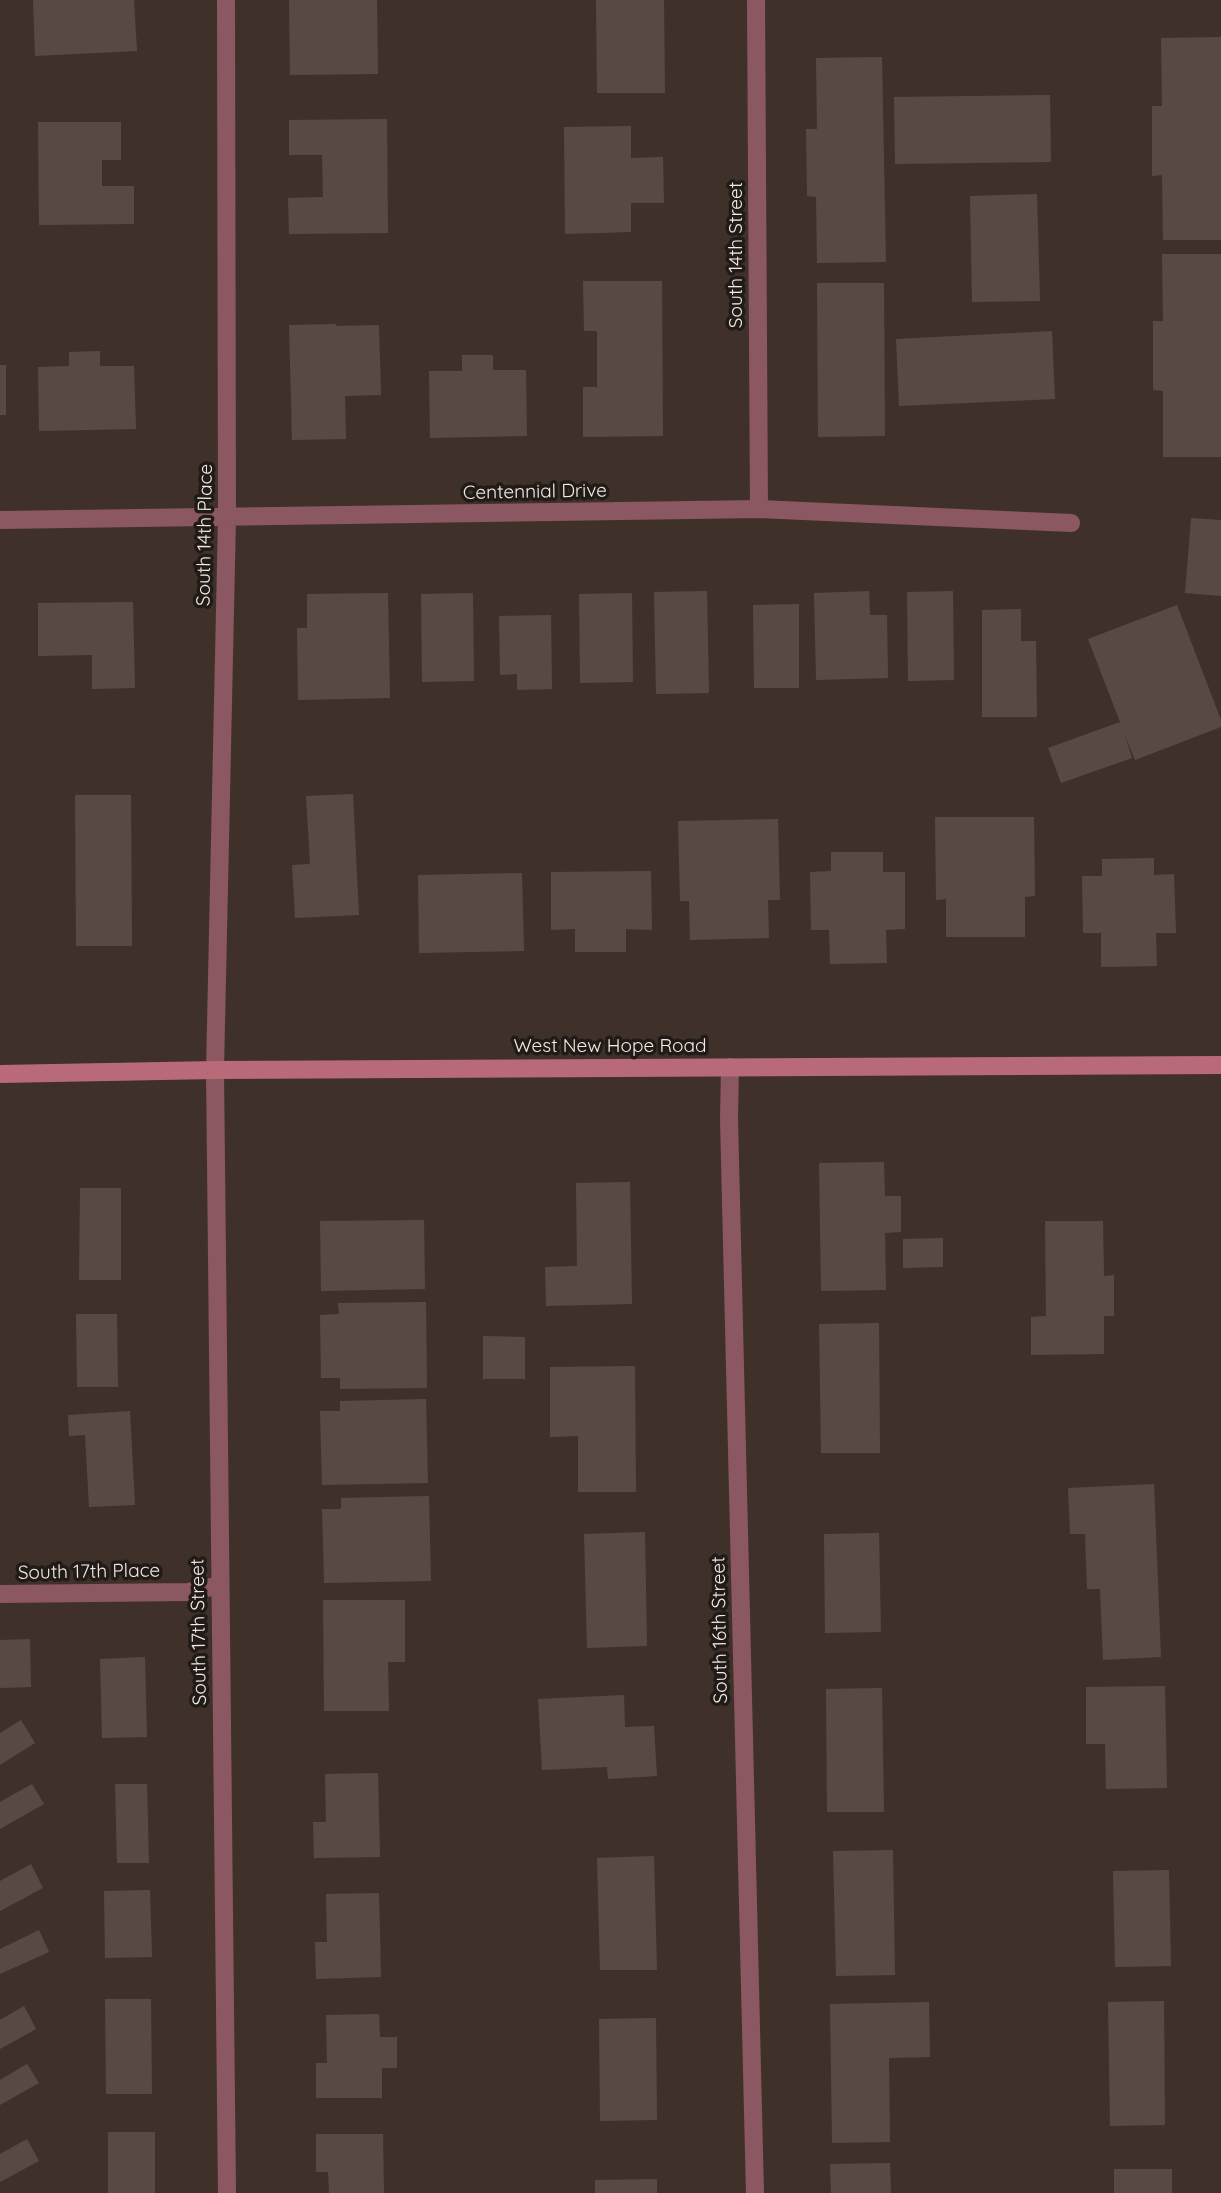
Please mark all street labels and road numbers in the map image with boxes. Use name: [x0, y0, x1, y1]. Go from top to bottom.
street label: South 14th Street: [725, 182, 747, 328]
street label: South 14th Place: [192, 464, 218, 606]
street label: Centennial Drive: [463, 479, 607, 505]
street label: West New Hope Road: [513, 1035, 707, 1057]
street label: South 16th Street: [707, 1556, 733, 1704]
street label: South 17th Place: [18, 1559, 160, 1585]
street label: South 17th Street: [186, 1559, 212, 1705]

